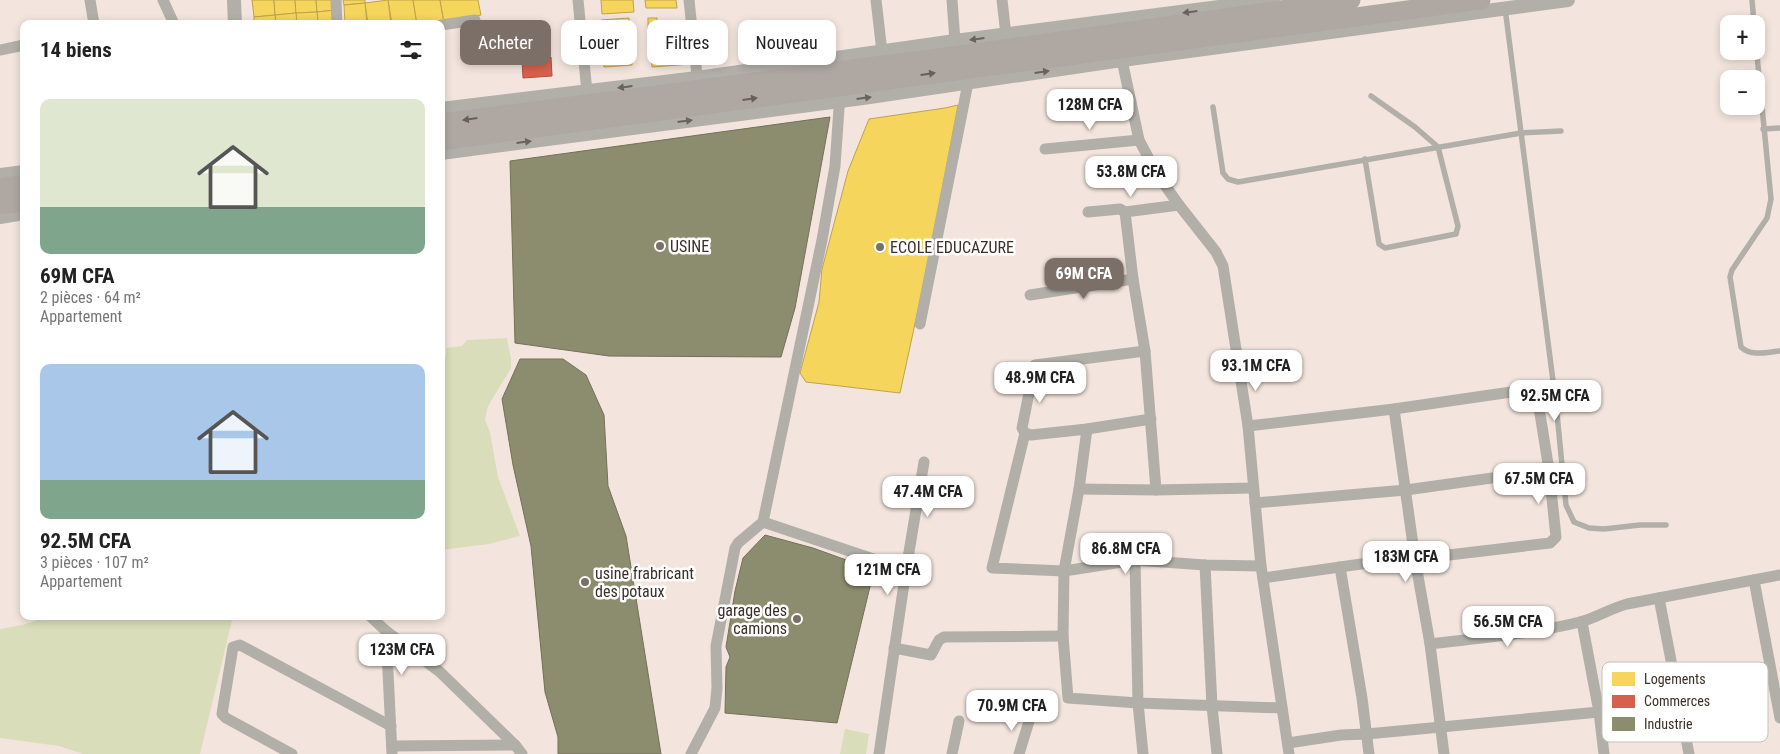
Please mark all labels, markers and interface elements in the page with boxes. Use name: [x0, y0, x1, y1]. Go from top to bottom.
one-way arrow: [1182, 8, 1198, 16]
map controls: [1720, 15, 1765, 115]
button: +: [1720, 15, 1765, 60]
chip: Acheter: [460, 20, 551, 65]
chip: Louer: [561, 20, 637, 65]
chip: Filtres: [647, 20, 728, 65]
chip: Nouveau: [738, 20, 836, 65]
one-way arrow: [969, 35, 985, 43]
icon: filters: [397, 36, 425, 64]
text: 14 biens: [40, 38, 112, 62]
one-way arrow: [1034, 68, 1050, 76]
one-way arrow: [920, 70, 936, 78]
button: −: [1720, 70, 1765, 115]
one-way arrow: [617, 83, 633, 91]
pin: 128M CFA: [1038, 88, 1142, 131]
one-way arrow: [856, 94, 872, 102]
one-way arrow: [742, 95, 758, 103]
text: 128M CFA: [1058, 95, 1122, 114]
one-way arrow: [462, 116, 478, 124]
one-way arrow: [678, 116, 694, 124]
icon: home: [188, 132, 278, 222]
one-way arrow: [517, 137, 533, 145]
pin: 53.8M CFA: [1074, 156, 1188, 198]
text: 53.8M CFA: [1096, 162, 1166, 181]
place label: USINE: [670, 237, 709, 256]
place label: ECOLE EDUCAZURE: [890, 238, 1014, 257]
marker: USINE: [654, 240, 666, 252]
marker: ECOLE EDUCAZURE: [874, 241, 886, 253]
pin: 69M CFA: [1038, 258, 1130, 300]
text: 69M CFA: [40, 264, 115, 288]
text: 69M CFA: [1056, 264, 1112, 283]
text: 2 pièces · 64 m²: [40, 288, 141, 307]
text: Appartement: [40, 307, 122, 326]
pin: 93.1M CFA: [1199, 350, 1313, 392]
text: 93.1M CFA: [1221, 356, 1291, 375]
pin: 48.9M CFA: [983, 362, 1097, 404]
text: 48.9M CFA: [1005, 368, 1075, 387]
pin: 92.5M CFA: [1498, 380, 1612, 422]
text: 92.5M CFA: [1520, 386, 1590, 405]
icon: home: [188, 397, 278, 487]
pin: 67.5M CFA: [1482, 462, 1596, 505]
text: 67.5M CFA: [1504, 469, 1574, 488]
pin: 47.4M CFA: [871, 476, 985, 518]
text: 47.4M CFA: [893, 482, 963, 501]
text: 92.5M CFA: [40, 529, 131, 553]
pin: 86.8M CFA: [1069, 532, 1183, 575]
text: 86.8M CFA: [1091, 539, 1161, 558]
pin: 183M CFA: [1354, 540, 1458, 583]
text: 183M CFA: [1374, 547, 1438, 566]
text: 3 pièces · 107 m²: [40, 553, 149, 572]
pin: 121M CFA: [836, 554, 940, 596]
text: 121M CFA: [856, 560, 920, 579]
place label: usine frabricant des potaux: [595, 564, 694, 601]
text: Appartement: [40, 572, 122, 591]
marker: usine frabricant des potaux: [579, 576, 591, 588]
place label: garage des camions: [717, 601, 787, 638]
pin: 56.5M CFA: [1451, 606, 1565, 648]
text: 56.5M CFA: [1473, 612, 1543, 631]
marker: garage des camions: [791, 613, 803, 625]
pin: 123M CFA: [350, 634, 454, 676]
text: 123M CFA: [370, 640, 434, 659]
legend: [1602, 662, 1768, 742]
text: Logements: [1644, 671, 1706, 687]
pin: 70.9M CFA: [955, 690, 1069, 732]
text: Commerces: [1644, 693, 1710, 709]
text: 70.9M CFA: [977, 696, 1047, 715]
text: Industrie: [1644, 716, 1693, 732]

